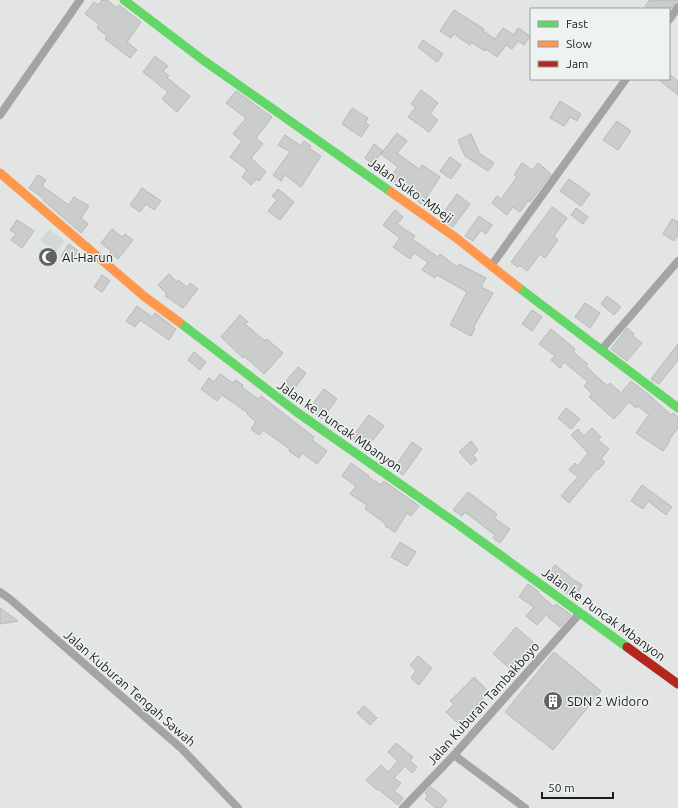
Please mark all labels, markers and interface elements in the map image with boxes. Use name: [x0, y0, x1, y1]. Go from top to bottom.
legend: [530, 8, 670, 80]
text: Fast: [566, 17, 588, 30]
text: Slow: [566, 37, 592, 50]
text: Jam: [566, 57, 588, 70]
street label: Jalan Suko -Mbeji: [366, 155, 456, 225]
mosque icon: Al-Harun: [37, 246, 59, 268]
place label: Al-Harun: [62, 250, 113, 264]
street label: Jalan ke Puncak Mbanyon: [275, 377, 405, 475]
street label: Jalan ke Puncak Mbanyon: [540, 565, 668, 663]
street label: Jalan Kuburan Tengah Sawah: [62, 627, 198, 749]
street label: Jalan Kuburan Tambakboyo: [424, 639, 542, 767]
building icon: SDN 2 Widoro: [542, 690, 564, 712]
place label: SDN 2 Widoro: [567, 694, 649, 708]
scale bar: [542, 774, 613, 800]
text: 50 m: [548, 781, 575, 794]

